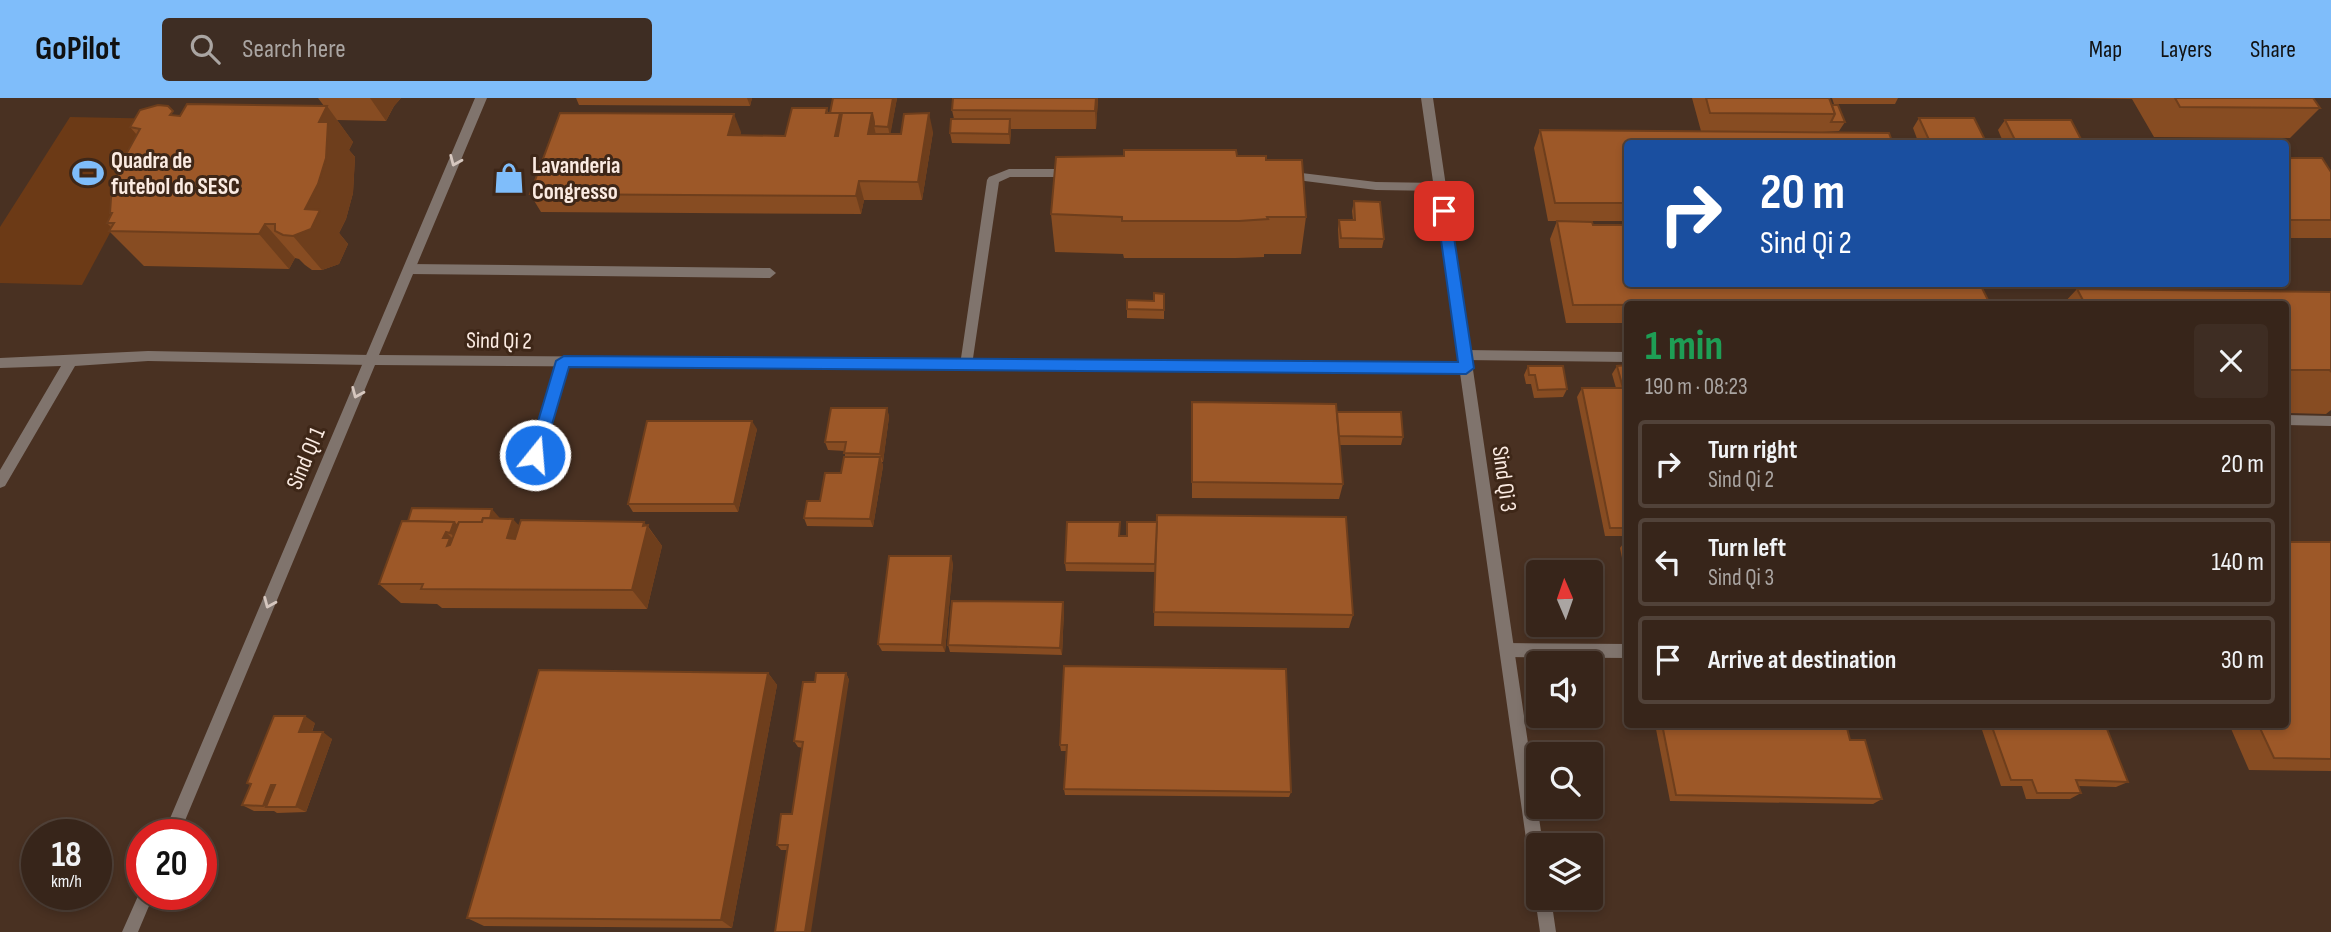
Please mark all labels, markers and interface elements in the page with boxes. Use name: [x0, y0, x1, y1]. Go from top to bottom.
search box: [162, 18, 652, 81]
text: GoPilot: [35, 29, 120, 69]
icon: search: [186, 30, 224, 68]
text: Search here: [242, 34, 346, 65]
text: Map: [2089, 35, 2122, 64]
text: Layers: [2160, 35, 2212, 64]
text: Share: [2250, 35, 2296, 64]
place label: Quadra de futebol do SESC: [111, 147, 240, 201]
place label: Lavanderia Congresso: [532, 152, 620, 206]
one-way arrow: [449, 154, 463, 166]
sports icon: Quadra de futebol do SESC: [71, 156, 105, 190]
shop icon: Lavanderia Congresso: [492, 161, 526, 195]
text: 20 m: [1760, 164, 1845, 223]
icon: right: [1645, 168, 1736, 259]
pin: [1414, 181, 1474, 241]
icon: arrive: [1425, 192, 1463, 230]
text: Sind Qi 2: [1760, 224, 1852, 263]
text: 1 min: [1645, 321, 1723, 372]
button: close: [2194, 324, 2268, 398]
street label: Sind Qi 2: [466, 326, 532, 356]
text: 190 m · 08:23: [1645, 373, 1748, 401]
one-way arrow: [351, 386, 365, 399]
position arrow: [498, 418, 572, 492]
street label: Sind QI 1: [280, 423, 331, 494]
text: Turn right: [1708, 435, 1797, 466]
street label: Sind Qi 3: [1486, 444, 1522, 514]
icon: right: [1649, 445, 1687, 483]
text: 20 m: [2221, 449, 2264, 480]
text: Sind Qi 2: [1708, 466, 1774, 494]
text: Turn left: [1708, 533, 1786, 564]
icon: left: [1649, 543, 1687, 581]
text: 140 m: [2212, 547, 2264, 578]
north arrow: [1526, 560, 1603, 637]
map controls: [1526, 560, 1603, 910]
text: Sind Qi 3: [1708, 564, 1774, 592]
one-way arrow: [263, 596, 277, 608]
icon: arrive: [1649, 641, 1687, 679]
text: Arrive at destination: [1708, 645, 1896, 676]
text: 30 m: [2221, 645, 2264, 676]
button: sound: [1526, 651, 1603, 728]
button: search: [1526, 742, 1603, 819]
speed limit sign: 20: [126, 819, 217, 910]
button: layers: [1526, 833, 1603, 910]
text: 18: [51, 834, 82, 877]
text: km/h: [51, 871, 82, 892]

